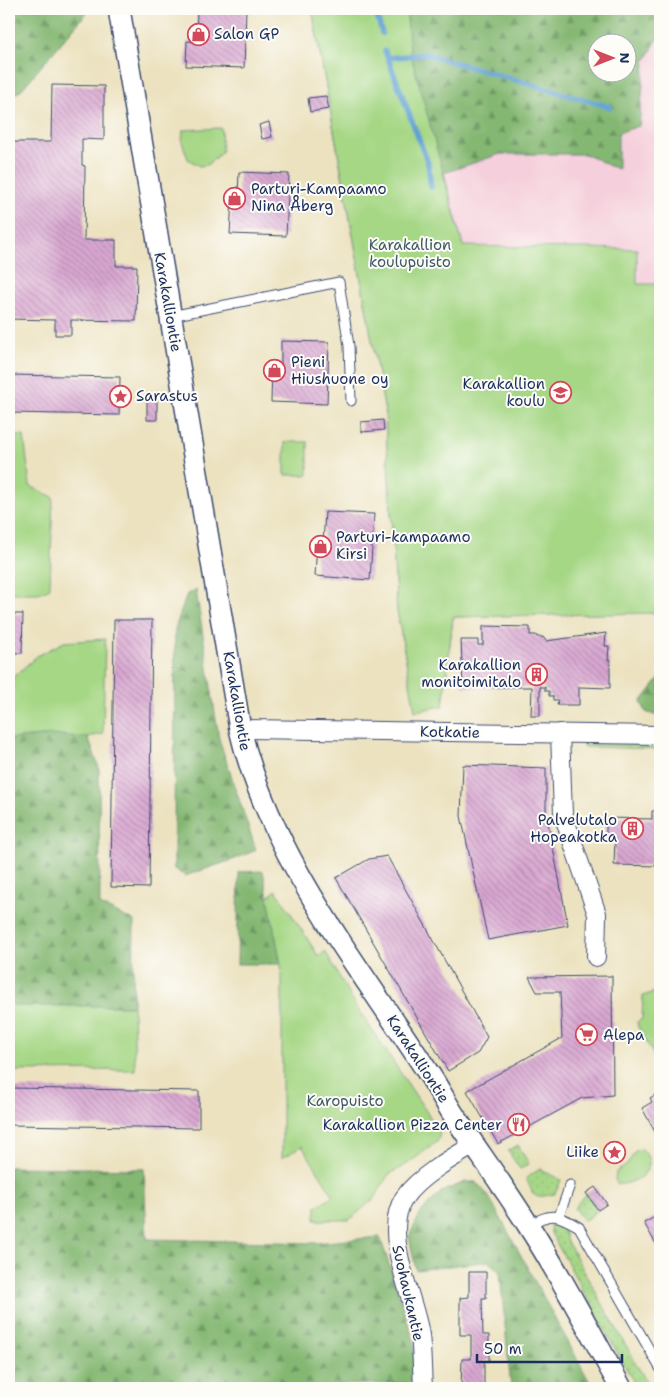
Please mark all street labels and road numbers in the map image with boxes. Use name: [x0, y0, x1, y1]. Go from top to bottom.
street label: Karakalliontie: [149, 251, 187, 353]
street label: Karakalliontie: [218, 650, 256, 752]
street label: Kotkatie: [420, 721, 480, 743]
street label: Karakalliontie: [382, 1011, 454, 1107]
street label: Suohaukantie: [387, 1243, 429, 1343]

